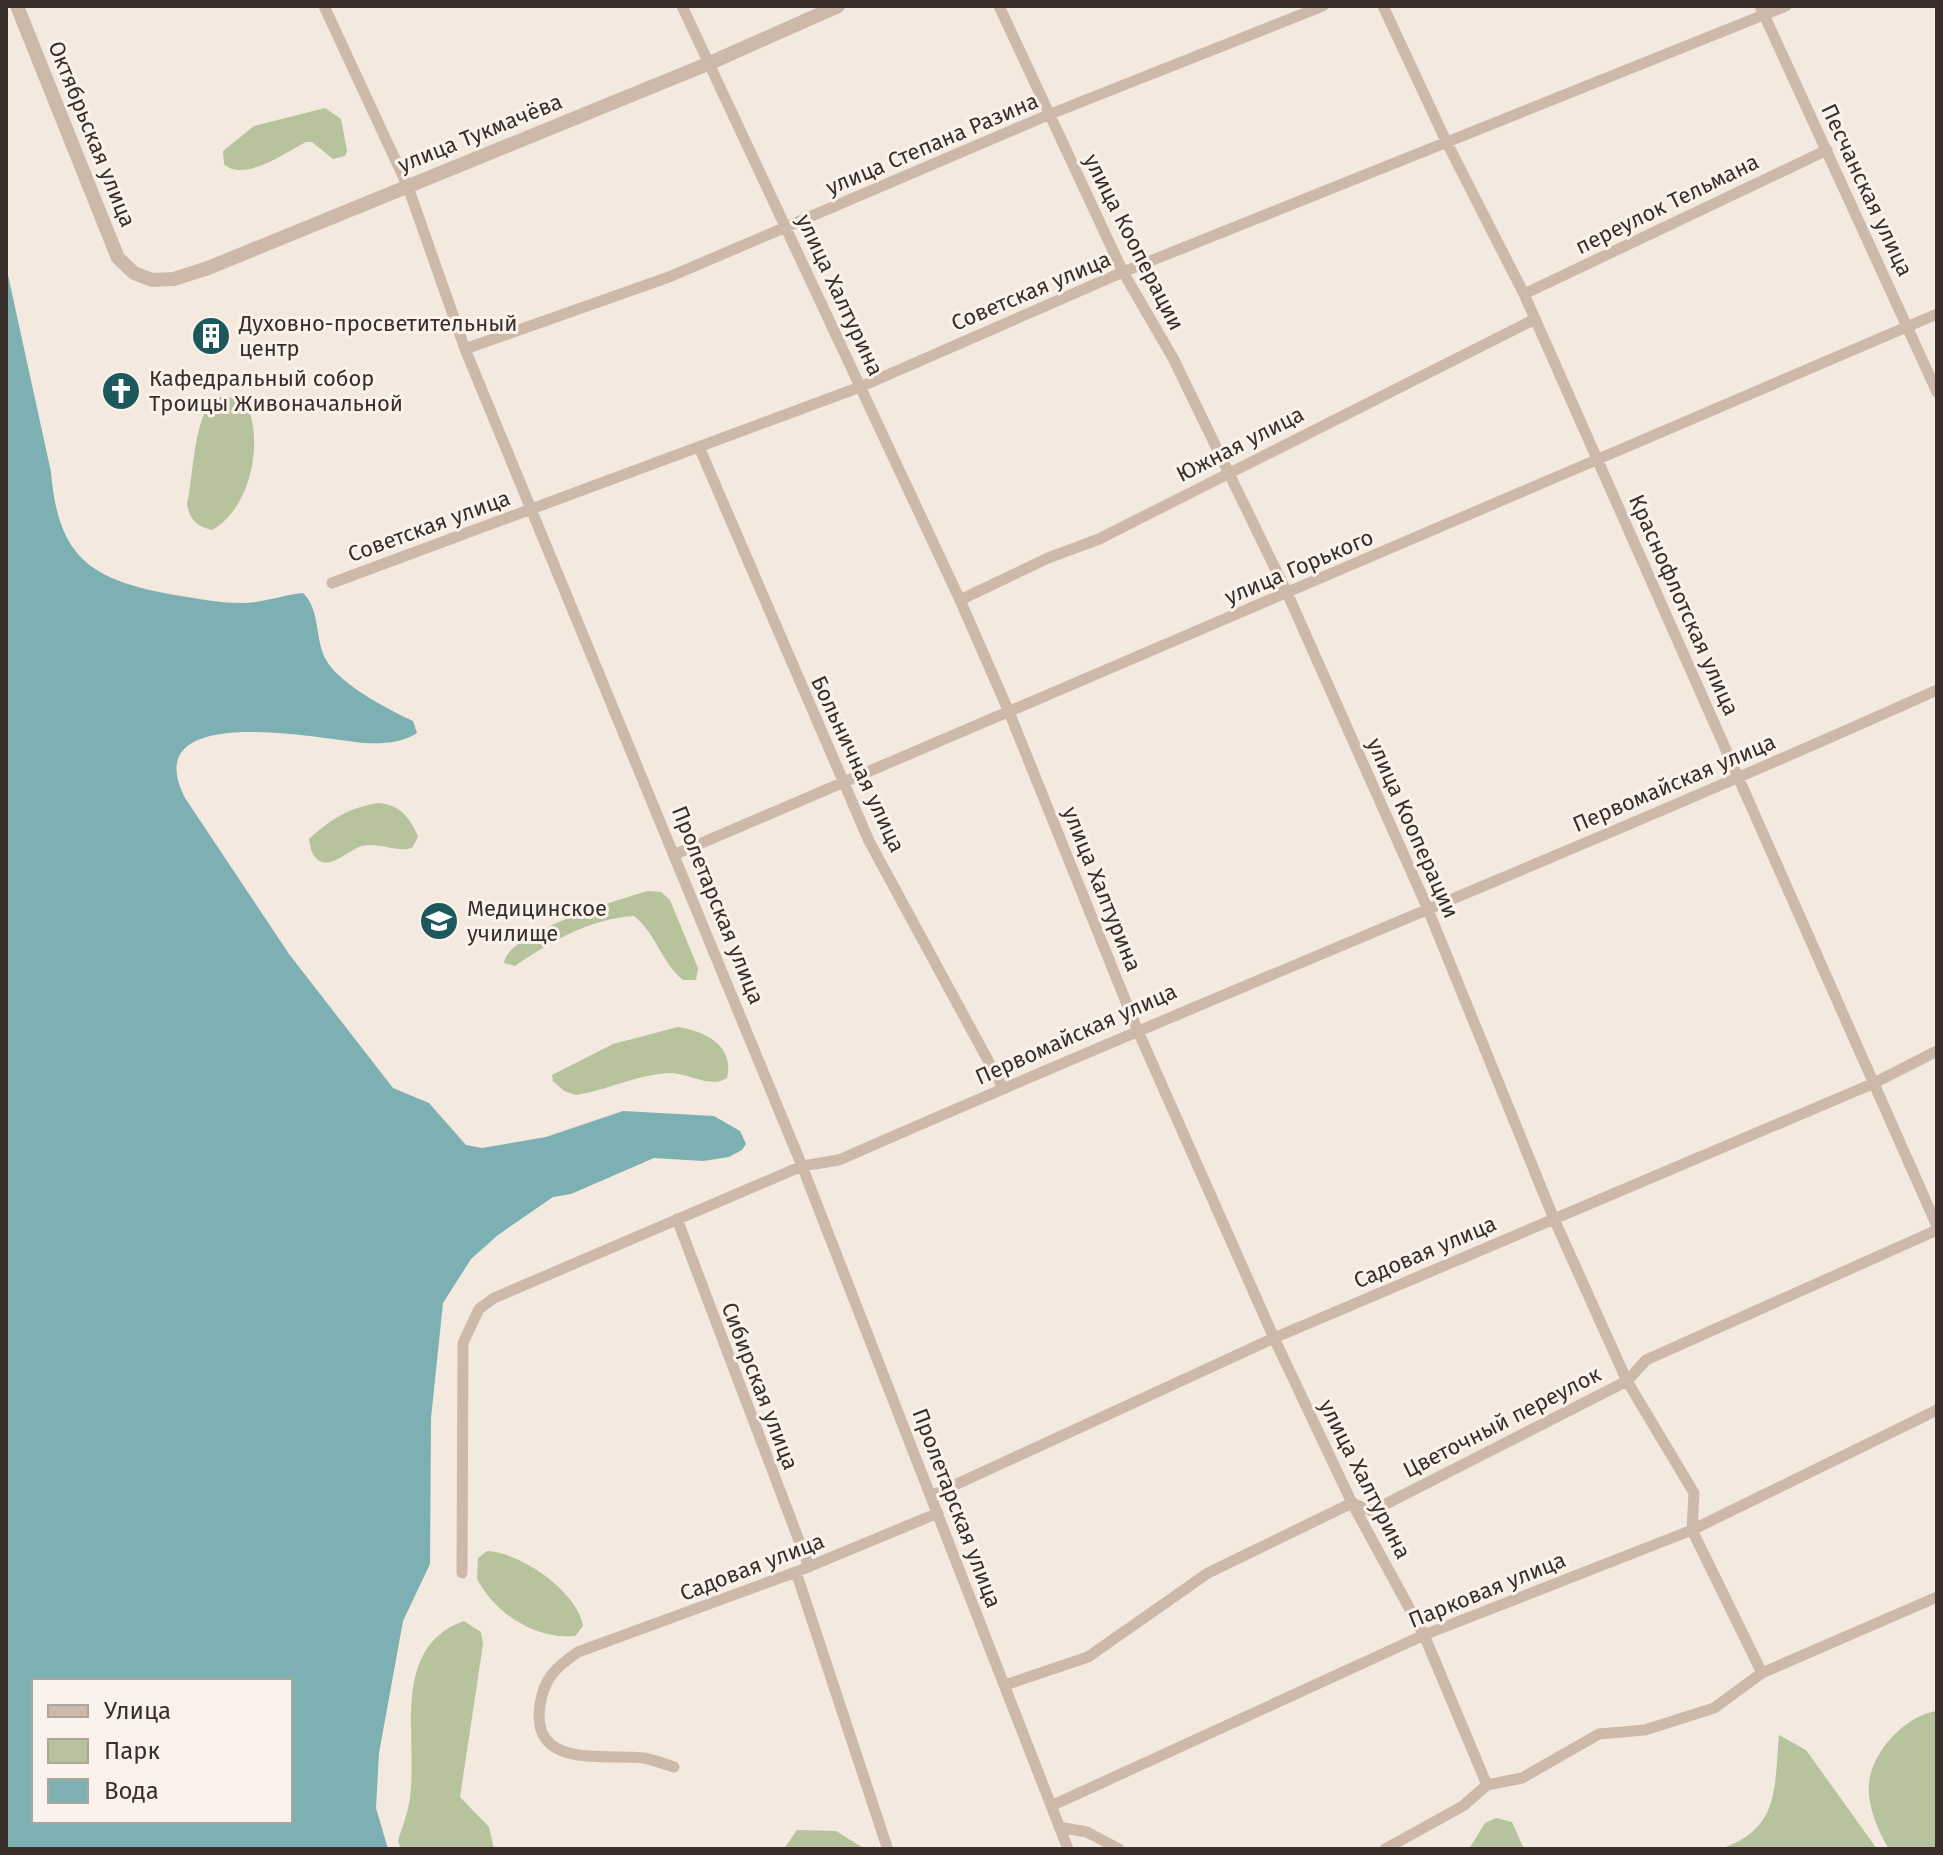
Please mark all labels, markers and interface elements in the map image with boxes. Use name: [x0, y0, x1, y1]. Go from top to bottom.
street label: Октябрьская улица: [42, 37, 142, 231]
street label: улица Степана Разина: [822, 87, 1042, 201]
street label: улица Тукмачёва: [394, 88, 566, 178]
street label: Песчанская улица: [1815, 99, 1919, 281]
street label: переулок Тельмана: [1571, 148, 1763, 260]
street label: улица Кооперации: [1078, 149, 1190, 335]
street label: улица Халтурина: [791, 210, 889, 380]
street label: Советская улица: [947, 245, 1115, 337]
place label: Духовно-просветительный центр: [238, 310, 518, 362]
building icon: Духовно-просветительный центр: [190, 315, 232, 357]
place label: Кафедральный собор Троицы Живоначальной: [149, 365, 403, 417]
church icon: Кафедральный собор Троицы Живоначальной: [100, 370, 142, 412]
street label: Южная улица: [1172, 400, 1308, 488]
street label: Советская улица: [344, 484, 514, 568]
street label: Краснофлотская улица: [1623, 490, 1745, 720]
street label: улица Горького: [1220, 523, 1378, 611]
street label: Больничная улица: [805, 671, 911, 857]
street label: Первомайская улица: [1568, 728, 1780, 838]
street label: улица Кооперации: [1361, 734, 1465, 922]
street label: Пролетарская улица: [666, 802, 770, 1008]
street label: улица Халтурина: [1057, 803, 1147, 975]
place label: Медицинское училище: [467, 895, 607, 947]
school or university icon: Медицинское училище: [418, 900, 460, 942]
street label: Первомайская улица: [971, 977, 1181, 1091]
street label: Садовая улица: [1350, 1210, 1500, 1294]
street label: Сибирская улица: [716, 1299, 804, 1473]
street label: Цветочный переулок: [1399, 1360, 1606, 1484]
street label: улица Халтурина: [1313, 1395, 1417, 1563]
street label: Пролетарская улица: [906, 1404, 1008, 1612]
street label: Садовая улица: [676, 1527, 828, 1607]
street label: Парковая улица: [1404, 1546, 1570, 1634]
legend: [32, 1679, 292, 1823]
text: Улица: [104, 1697, 171, 1725]
text: Парк: [104, 1737, 161, 1765]
text: Вода: [104, 1777, 159, 1805]

